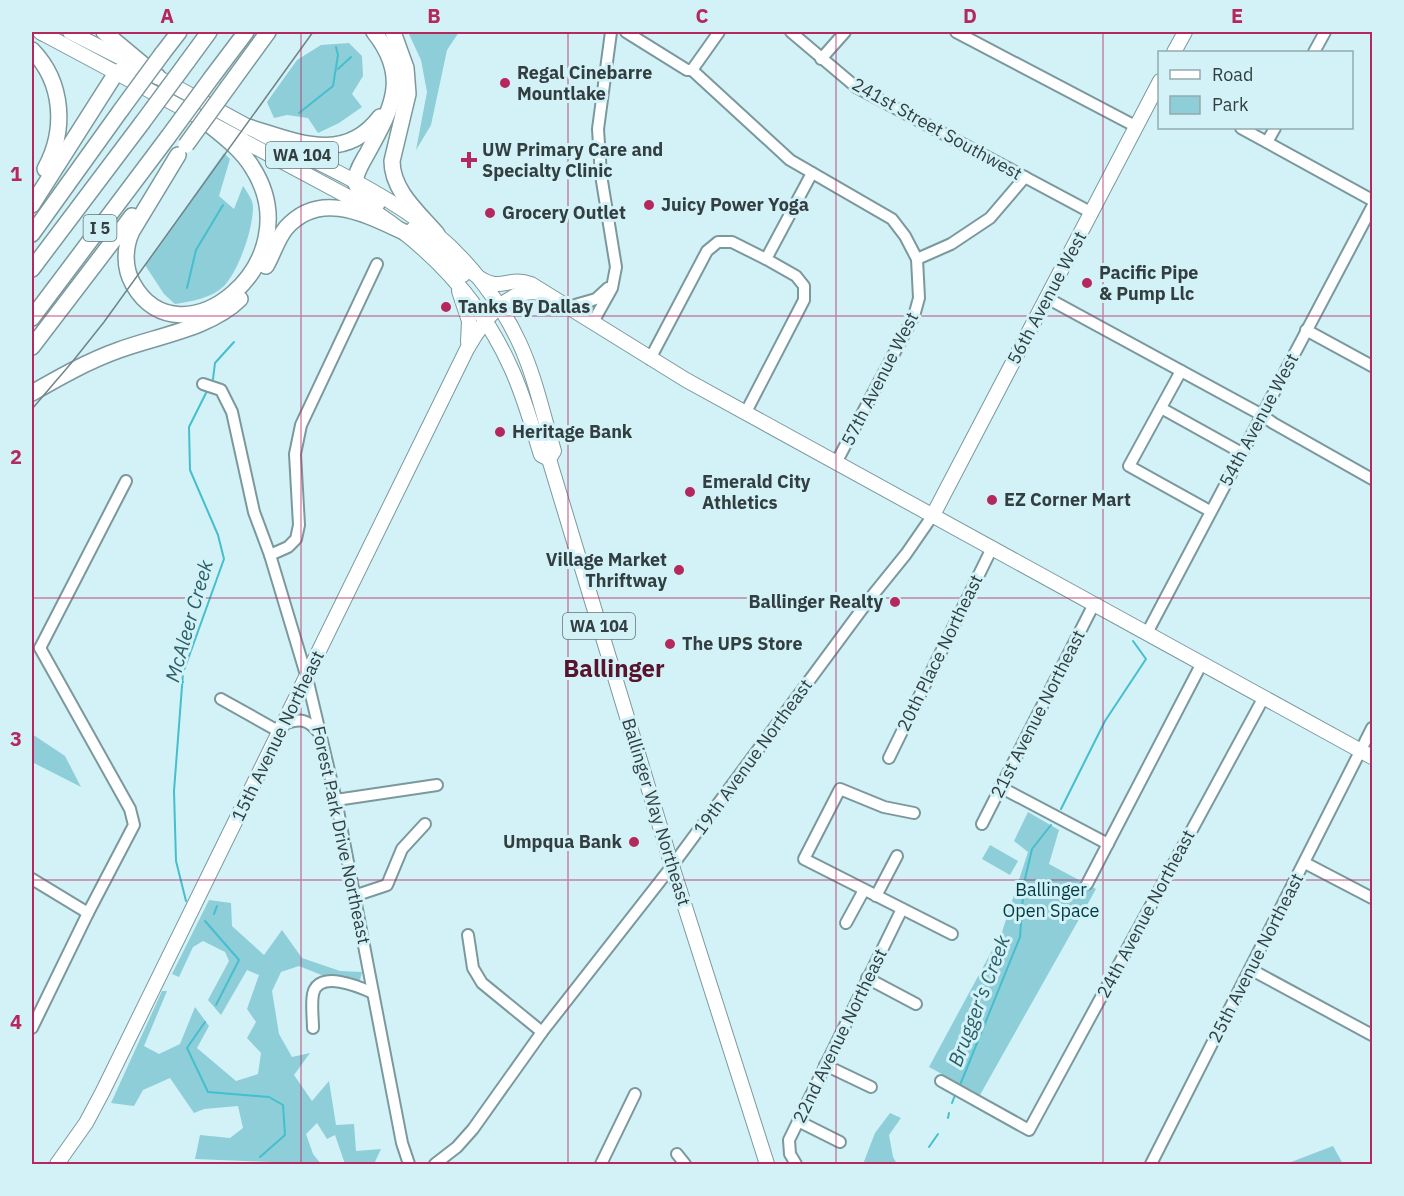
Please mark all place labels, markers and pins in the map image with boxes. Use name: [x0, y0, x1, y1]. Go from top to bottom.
place label: Regal Cinebarre Mountlake: [517, 61, 652, 105]
marker: Regal Cinebarre Mountlake: [498, 76, 512, 90]
place label: UW Primary Care and Specialty Clinic: [482, 138, 663, 182]
marker: UW Primary Care and Specialty Clinic: [460, 151, 478, 169]
place label: Juicy Power Yoga: [661, 193, 809, 216]
marker: Juicy Power Yoga: [642, 198, 656, 212]
place label: Grocery Outlet: [502, 201, 626, 224]
marker: Grocery Outlet: [483, 206, 497, 220]
place label: Pacific Pipe & Pump Llc: [1099, 261, 1198, 305]
marker: Pacific Pipe & Pump Llc: [1080, 276, 1094, 290]
place label: Tanks By Dallas: [458, 295, 590, 318]
marker: Tanks By Dallas: [439, 300, 453, 314]
place label: Heritage Bank: [512, 420, 633, 443]
marker: Heritage Bank: [493, 425, 507, 439]
place label: Emerald City Athletics: [702, 470, 811, 514]
marker: Emerald City Athletics: [683, 485, 697, 499]
place label: EZ Corner Mart: [1004, 488, 1131, 511]
marker: EZ Corner Mart: [985, 493, 999, 507]
place label: Village Market Thriftway: [546, 548, 667, 592]
marker: Village Market Thriftway: [672, 563, 686, 577]
place label: Ballinger Realty: [749, 590, 883, 613]
marker: Ballinger Realty: [888, 595, 902, 609]
place label: The UPS Store: [682, 632, 803, 655]
marker: The UPS Store: [663, 637, 677, 651]
place label: Umpqua Bank: [503, 830, 623, 853]
marker: Umpqua Bank: [627, 835, 641, 849]

